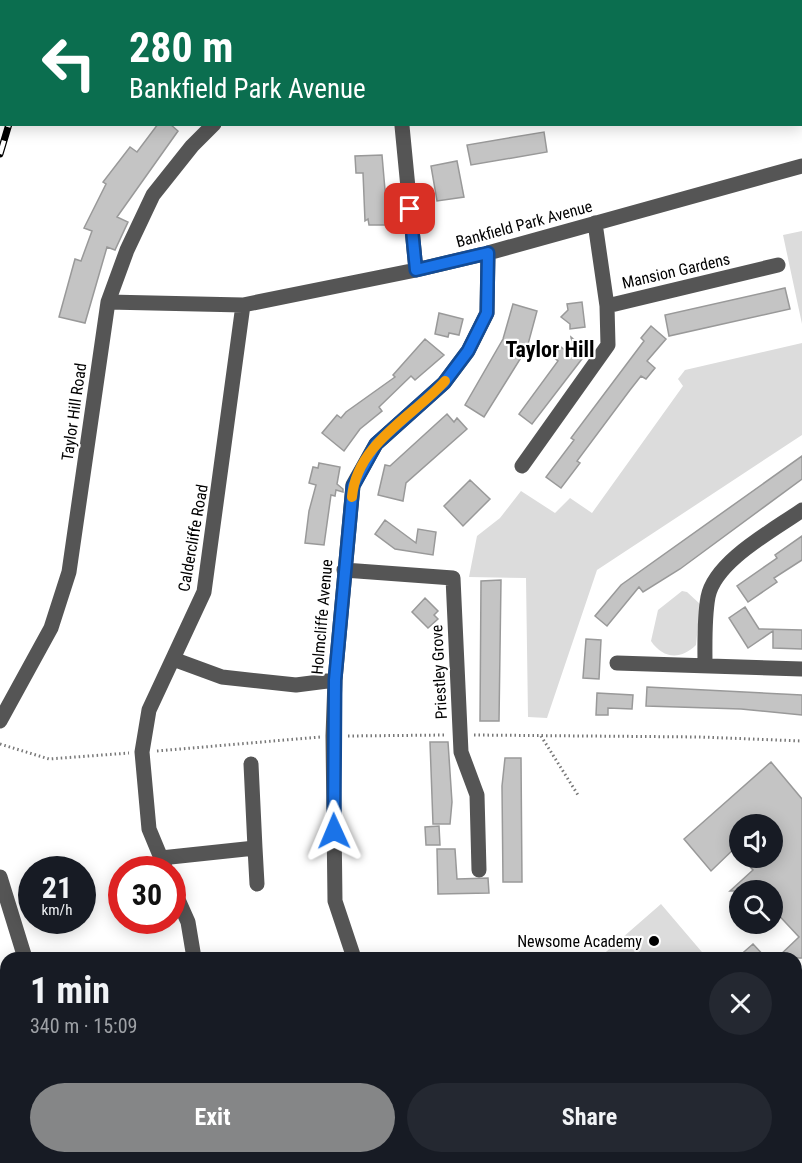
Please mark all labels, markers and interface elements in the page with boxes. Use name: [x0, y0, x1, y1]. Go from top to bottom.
text: 280 m: [129, 23, 234, 72]
icon: left: [30, 24, 108, 102]
text: Bankfield Park Avenue: [129, 73, 366, 105]
pin: [384, 183, 435, 234]
icon: arrive: [393, 192, 426, 225]
street label: Bankfield Park Avenue: [454, 197, 594, 251]
street label: Mansion Gardens: [620, 249, 732, 293]
district label: Taylor Hill: [505, 337, 595, 362]
street label: Taylor Hill Road: [58, 362, 90, 462]
street label: Caldercliffe Road: [174, 483, 212, 593]
street label: Holmcliffe Avenue: [307, 559, 337, 675]
street label: Priestley Grove: [427, 624, 451, 720]
position arrow: [302, 799, 366, 863]
map controls: [729, 814, 783, 934]
button: sound: [729, 814, 783, 868]
speed limit sign: 30: [108, 856, 186, 934]
text: 21: [42, 870, 72, 905]
button: search: [729, 880, 783, 934]
text: km/h: [42, 901, 72, 919]
place label: Newsome Academy: [517, 932, 642, 951]
marker: Newsome Academy: [647, 934, 661, 948]
text: 1 min: [30, 970, 110, 1012]
button: close: [709, 972, 772, 1035]
text: 340 m · 15:09: [30, 1014, 137, 1038]
button: Exit: [30, 1083, 395, 1152]
button: Share: [407, 1083, 772, 1152]

